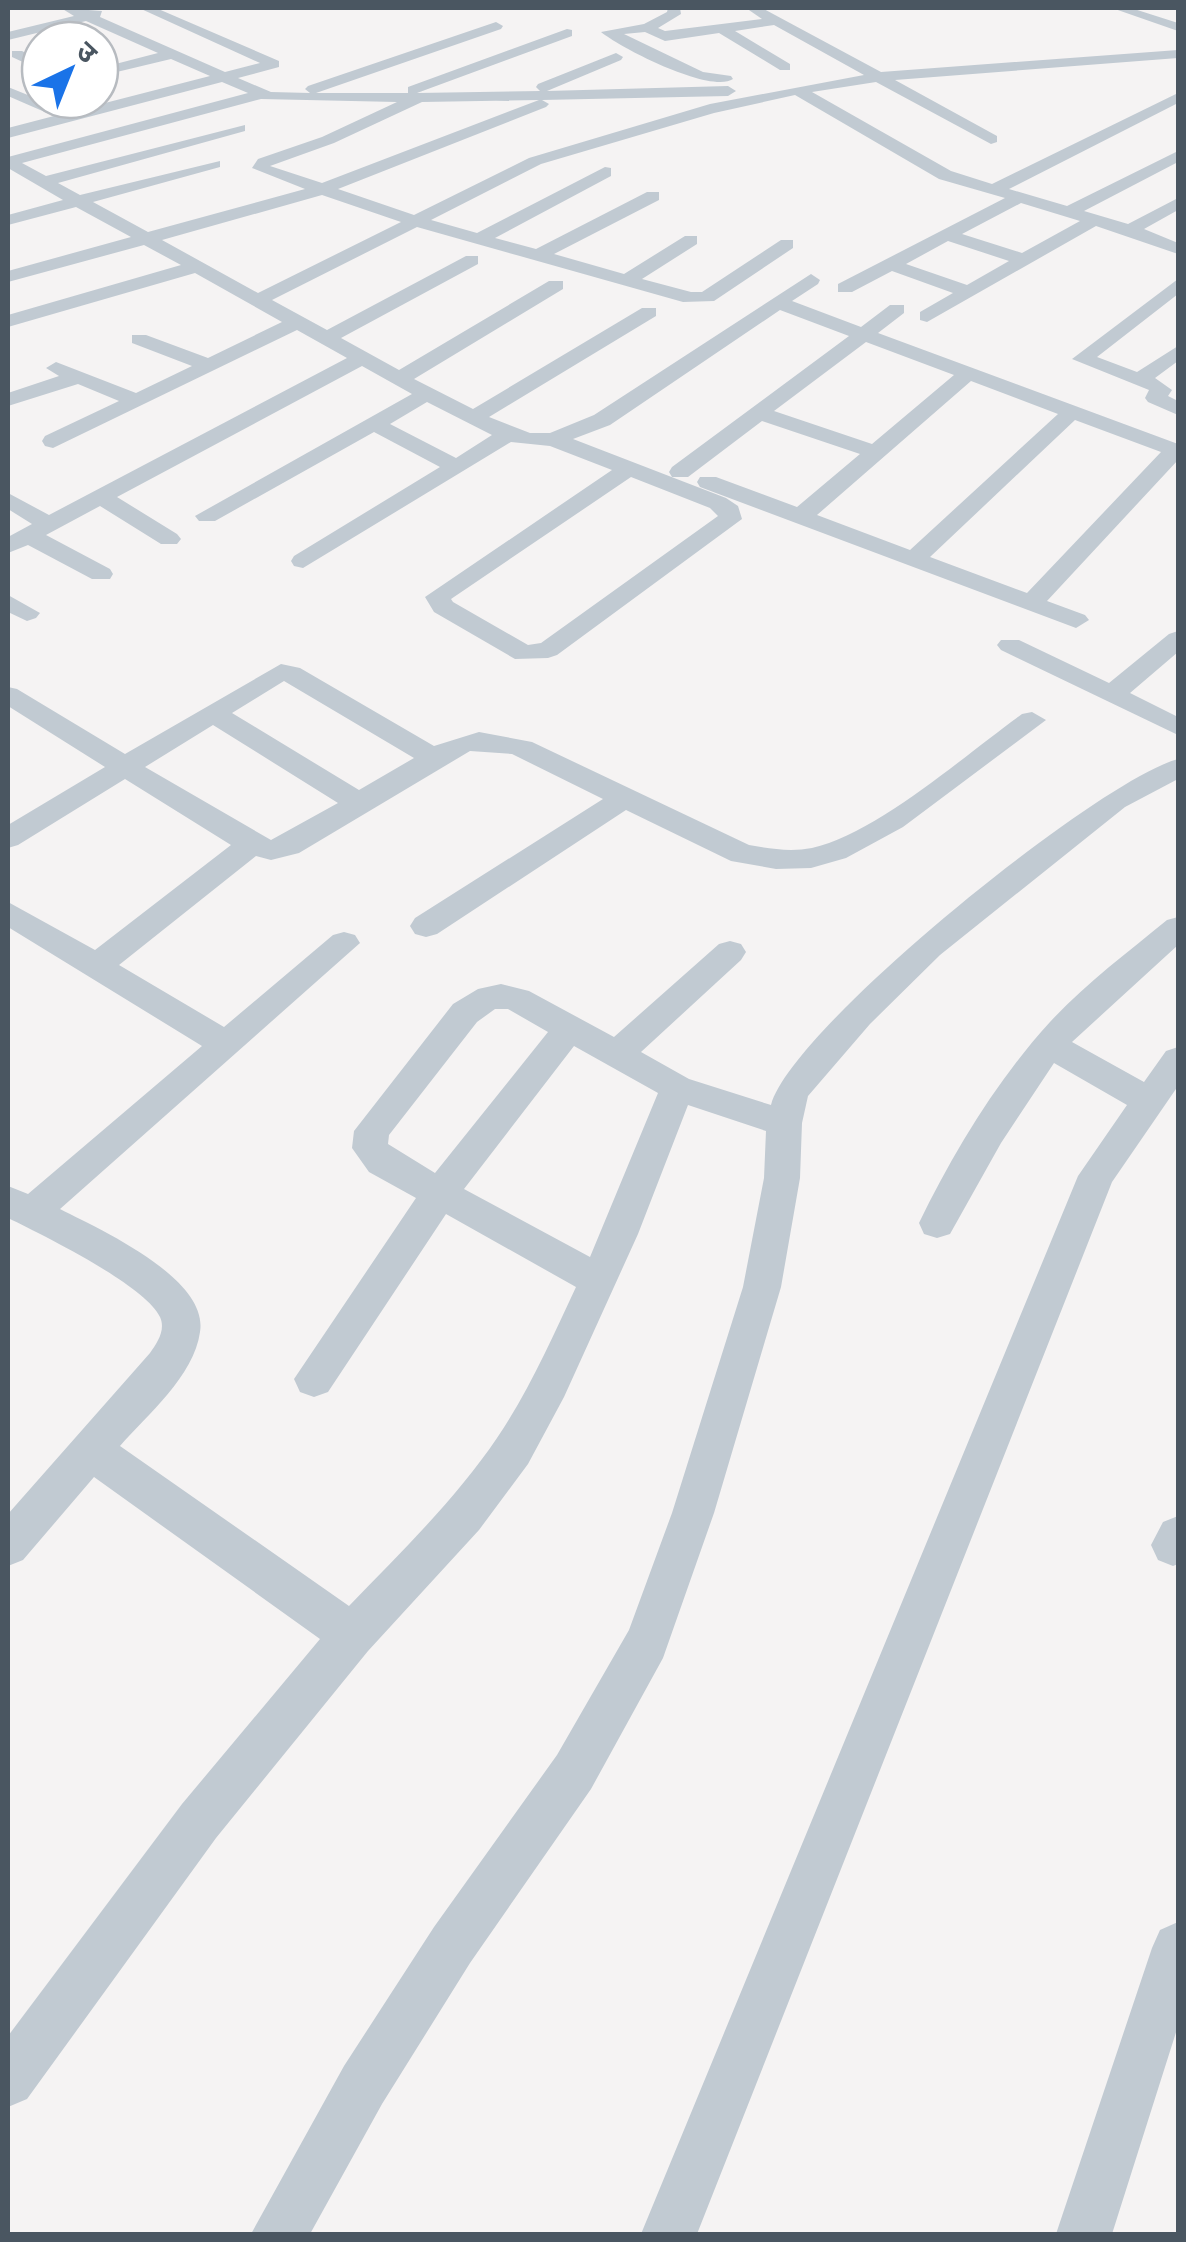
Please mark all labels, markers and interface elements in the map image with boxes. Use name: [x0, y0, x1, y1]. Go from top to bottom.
north arrow: [20, 20, 120, 120]
text: उ: [69, 31, 107, 71]

